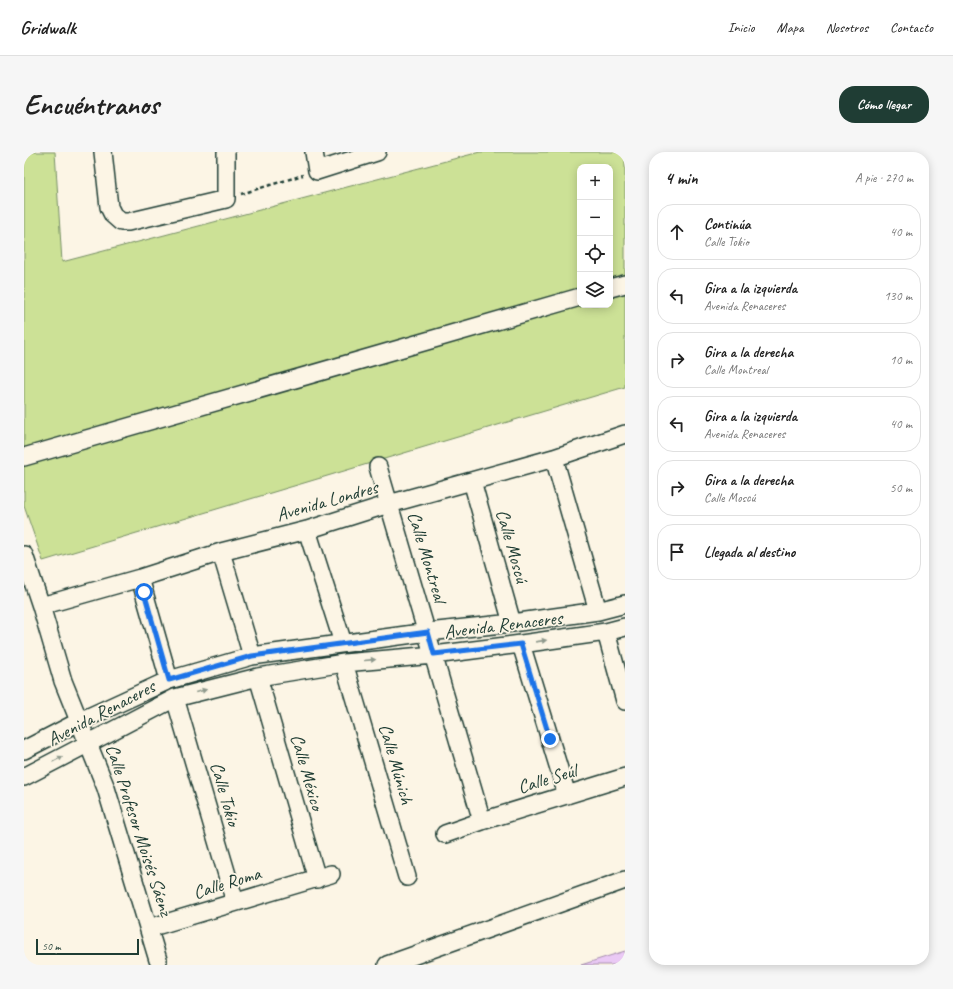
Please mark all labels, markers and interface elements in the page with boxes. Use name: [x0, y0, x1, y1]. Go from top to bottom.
text: Gridwalk: [20, 16, 76, 40]
text: Inicio: [728, 19, 755, 36]
text: Mapa: [777, 19, 804, 36]
text: Nosotros: [826, 19, 868, 36]
text: Contacto: [890, 19, 933, 36]
button: Cómo llegar: [839, 86, 929, 123]
text: Encuéntranos: [24, 87, 159, 122]
map controls: [577, 164, 613, 308]
button: +: [577, 164, 613, 200]
text: 4 min: [665, 168, 698, 189]
text: A pie · 270 m: [855, 170, 913, 186]
button: −: [577, 200, 613, 236]
text: Continúa: [704, 215, 751, 234]
icon: ahead: [666, 221, 688, 243]
text: 40 m: [890, 224, 912, 240]
text: Calle Tokio: [704, 234, 749, 250]
button: locate: [577, 236, 613, 272]
button: layers: [577, 272, 613, 308]
text: Gira a la izquierda: [704, 279, 797, 298]
icon: left: [666, 285, 688, 307]
text: 130 m: [884, 288, 912, 304]
text: Avenida Renaceres: [704, 298, 785, 314]
text: Gira a la derecha: [704, 343, 793, 362]
icon: right: [666, 349, 688, 371]
text: 10 m: [890, 352, 912, 368]
text: Calle Montreal: [704, 362, 768, 378]
text: Gira a la izquierda: [704, 407, 797, 426]
icon: left: [666, 413, 688, 435]
text: 40 m: [890, 416, 912, 432]
text: Avenida Renaceres: [704, 426, 785, 442]
text: Gira a la derecha: [704, 471, 793, 490]
street label: Avenida Londres: [274, 474, 383, 527]
icon: right: [666, 477, 688, 499]
text: 50 m: [890, 480, 912, 496]
text: Calle Moscú: [704, 490, 755, 506]
street label: Calle Moscú: [490, 507, 534, 587]
street label: Calle Montreal: [402, 509, 453, 609]
icon: arrive: [666, 541, 688, 563]
text: Llegada al destino: [704, 543, 795, 562]
route start: [135, 583, 153, 601]
street label: Avenida Renaceres: [443, 606, 566, 644]
one-way arrow: [535, 638, 547, 644]
one-way arrow: [364, 657, 376, 664]
street label: Avenida Renaceres: [43, 673, 161, 751]
one-way arrow: [195, 688, 207, 694]
street label: Calle Múnich: [373, 721, 419, 807]
route end: [541, 730, 559, 748]
street label: Calle México: [285, 731, 330, 815]
street label: Calle Profesor Moisés Sáenz: [100, 741, 179, 921]
one-way arrow: [53, 755, 64, 762]
street label: Calle Seúl: [515, 758, 583, 799]
street label: Calle Tokio: [204, 759, 246, 831]
street label: Calle Roma: [190, 861, 265, 905]
scale bar: [36, 937, 139, 956]
text: 50 m: [42, 939, 61, 953]

